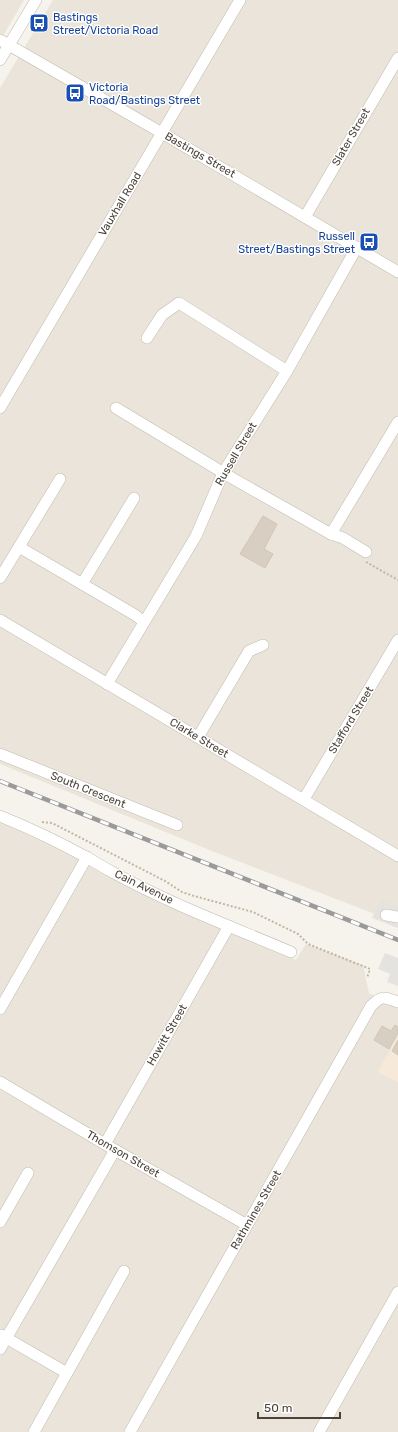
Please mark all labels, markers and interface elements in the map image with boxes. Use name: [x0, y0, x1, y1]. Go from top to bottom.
place label: Bastings Street/Victoria Road: [53, 11, 158, 37]
bus stop icon: Bastings Street/Victoria Road: [28, 12, 50, 34]
place label: Victoria Road/Bastings Street: [89, 81, 201, 107]
bus stop icon: Victoria Road/Bastings Street: [64, 82, 86, 104]
street label: Slater Street: [329, 105, 373, 168]
street label: Bastings Street: [162, 130, 238, 181]
street label: Vauxhall Road: [96, 170, 144, 238]
place label: Russell Street/Bastings Street: [238, 230, 356, 256]
bus stop icon: Russell Street/Bastings Street: [358, 231, 380, 253]
street label: Russell Street: [213, 419, 260, 488]
street label: Stafford Street: [326, 683, 377, 756]
street label: Clarke Street: [167, 715, 231, 761]
street label: South Crescent: [49, 769, 128, 811]
street label: Cain Avenue: [113, 867, 175, 907]
street label: Howitt Street: [144, 1001, 190, 1068]
street label: Thomson Street: [84, 1128, 162, 1180]
street label: Rathmines Street: [228, 1167, 284, 1252]
scale bar: [258, 1394, 340, 1420]
text: 50 m: [264, 1401, 292, 1415]

